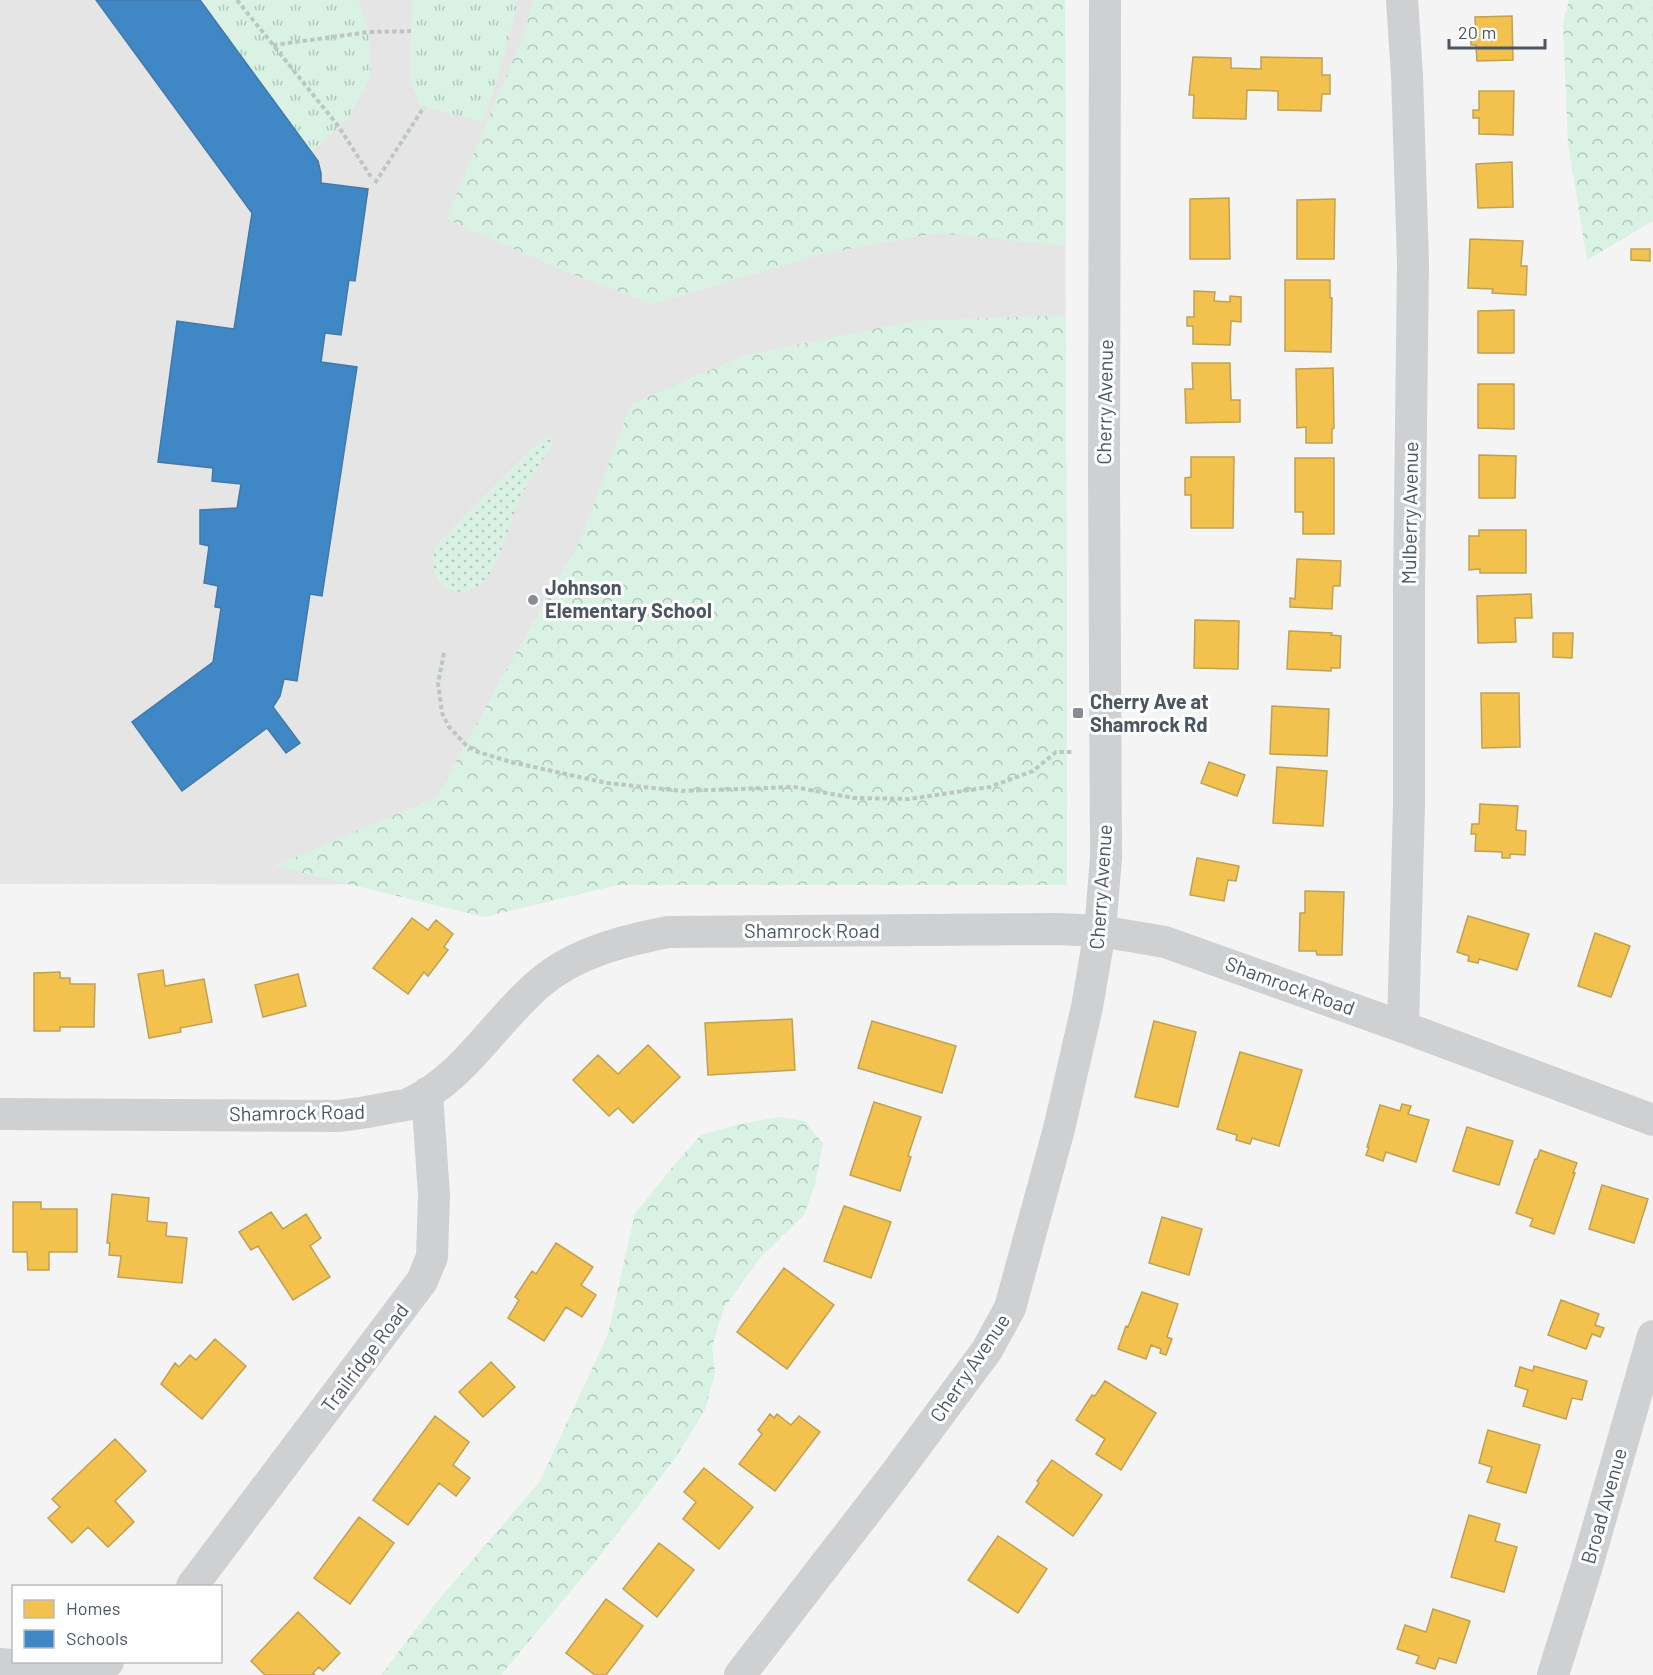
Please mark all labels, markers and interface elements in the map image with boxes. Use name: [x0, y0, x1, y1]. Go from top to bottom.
scale bar: [1449, 12, 1545, 50]
text: 20 m: [1458, 21, 1496, 43]
street label: Cherry Avenue: [1091, 339, 1117, 465]
street label: Mulberry Avenue: [1396, 441, 1422, 585]
place label: Johnson Elementary School: [545, 575, 712, 622]
marker: Johnson Elementary School: [526, 593, 540, 607]
place label: Cherry Ave at Shamrock Rd: [1090, 689, 1209, 736]
marker: Cherry Ave at Shamrock Rd: [1071, 706, 1085, 720]
street label: Cherry Avenue: [1084, 824, 1116, 950]
street label: Shamrock Road: [744, 918, 880, 942]
street label: Shamrock Road: [1222, 951, 1358, 1020]
street label: Shamrock Road: [229, 1099, 365, 1125]
street label: Trailridge Road: [315, 1298, 413, 1417]
street label: Cherry Avenue: [924, 1309, 1014, 1426]
street label: Broad Avenue: [1575, 1445, 1631, 1566]
legend: [12, 1585, 222, 1663]
text: Homes: [66, 1597, 120, 1619]
text: Schools: [66, 1627, 128, 1649]

